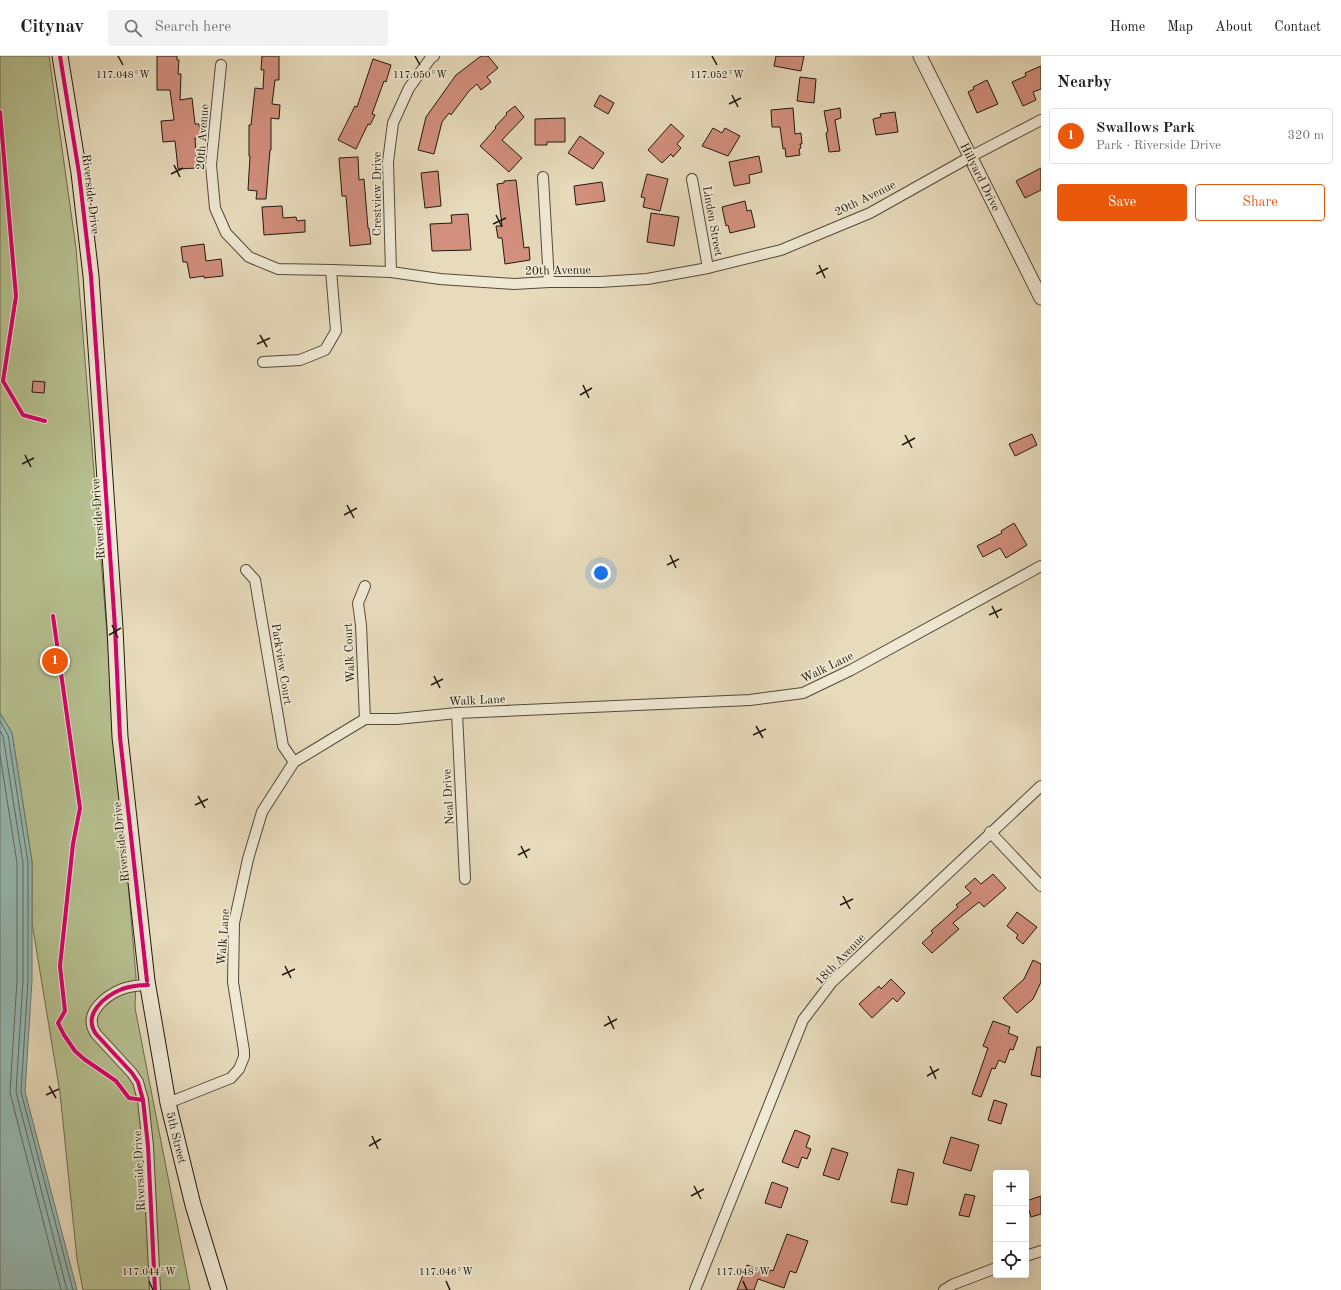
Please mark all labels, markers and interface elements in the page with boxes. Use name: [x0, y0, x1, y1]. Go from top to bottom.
search box: [108, 10, 388, 46]
icon: search: [122, 17, 144, 39]
text: Citynav: [20, 18, 84, 37]
text: Search here: [154, 20, 231, 35]
text: Home: [1110, 20, 1145, 34]
text: Map: [1167, 20, 1193, 34]
text: About: [1215, 20, 1252, 34]
text: Contact: [1274, 20, 1321, 34]
text: 117.048°W: [96, 70, 150, 80]
text: 117.050°W: [393, 70, 447, 80]
text: 117.052°W: [690, 70, 744, 80]
text: Nearby: [1057, 74, 1112, 91]
street label: 20th Avenue: [195, 103, 211, 170]
text: Swallows Park: [1096, 121, 1195, 136]
text: 1: [1067, 129, 1075, 142]
text: 320 m: [1287, 129, 1324, 142]
text: Park · Riverside Drive: [1096, 139, 1221, 152]
street label: Hillyard Drive: [957, 141, 1002, 214]
street label: Crestview Drive: [372, 151, 384, 236]
street label: Riverside Drive: [79, 153, 101, 235]
street label: 20th Avenue: [833, 179, 898, 219]
button: Save: [1057, 184, 1187, 221]
button: Share: [1195, 184, 1325, 221]
street label: Linden Street: [700, 185, 724, 257]
street label: 20th Avenue: [525, 264, 592, 278]
street label: Riverside Drive: [90, 478, 108, 559]
your location: [591, 563, 611, 583]
street label: Parkview Court: [269, 623, 293, 706]
street label: Walk Court: [342, 623, 358, 683]
pin: 1: [42, 646, 68, 676]
street label: Walk Lane: [799, 650, 856, 686]
street label: Walk Lane: [448, 694, 506, 708]
street label: Neal Drive: [442, 768, 456, 825]
street label: Riverside Drive: [112, 801, 132, 883]
street label: Walk Lane: [216, 908, 232, 966]
street label: 18th Avenue: [813, 931, 868, 988]
street label: 5th Street: [163, 1110, 188, 1165]
street label: Riverside Drive: [132, 1130, 148, 1211]
map controls: [993, 1170, 1029, 1278]
button: +: [993, 1170, 1029, 1206]
button: −: [993, 1206, 1029, 1242]
button: locate: [993, 1242, 1029, 1278]
text: 117.044°W: [122, 1267, 176, 1277]
text: 117.046°W: [419, 1267, 473, 1277]
text: 117.048°W: [716, 1267, 770, 1277]

